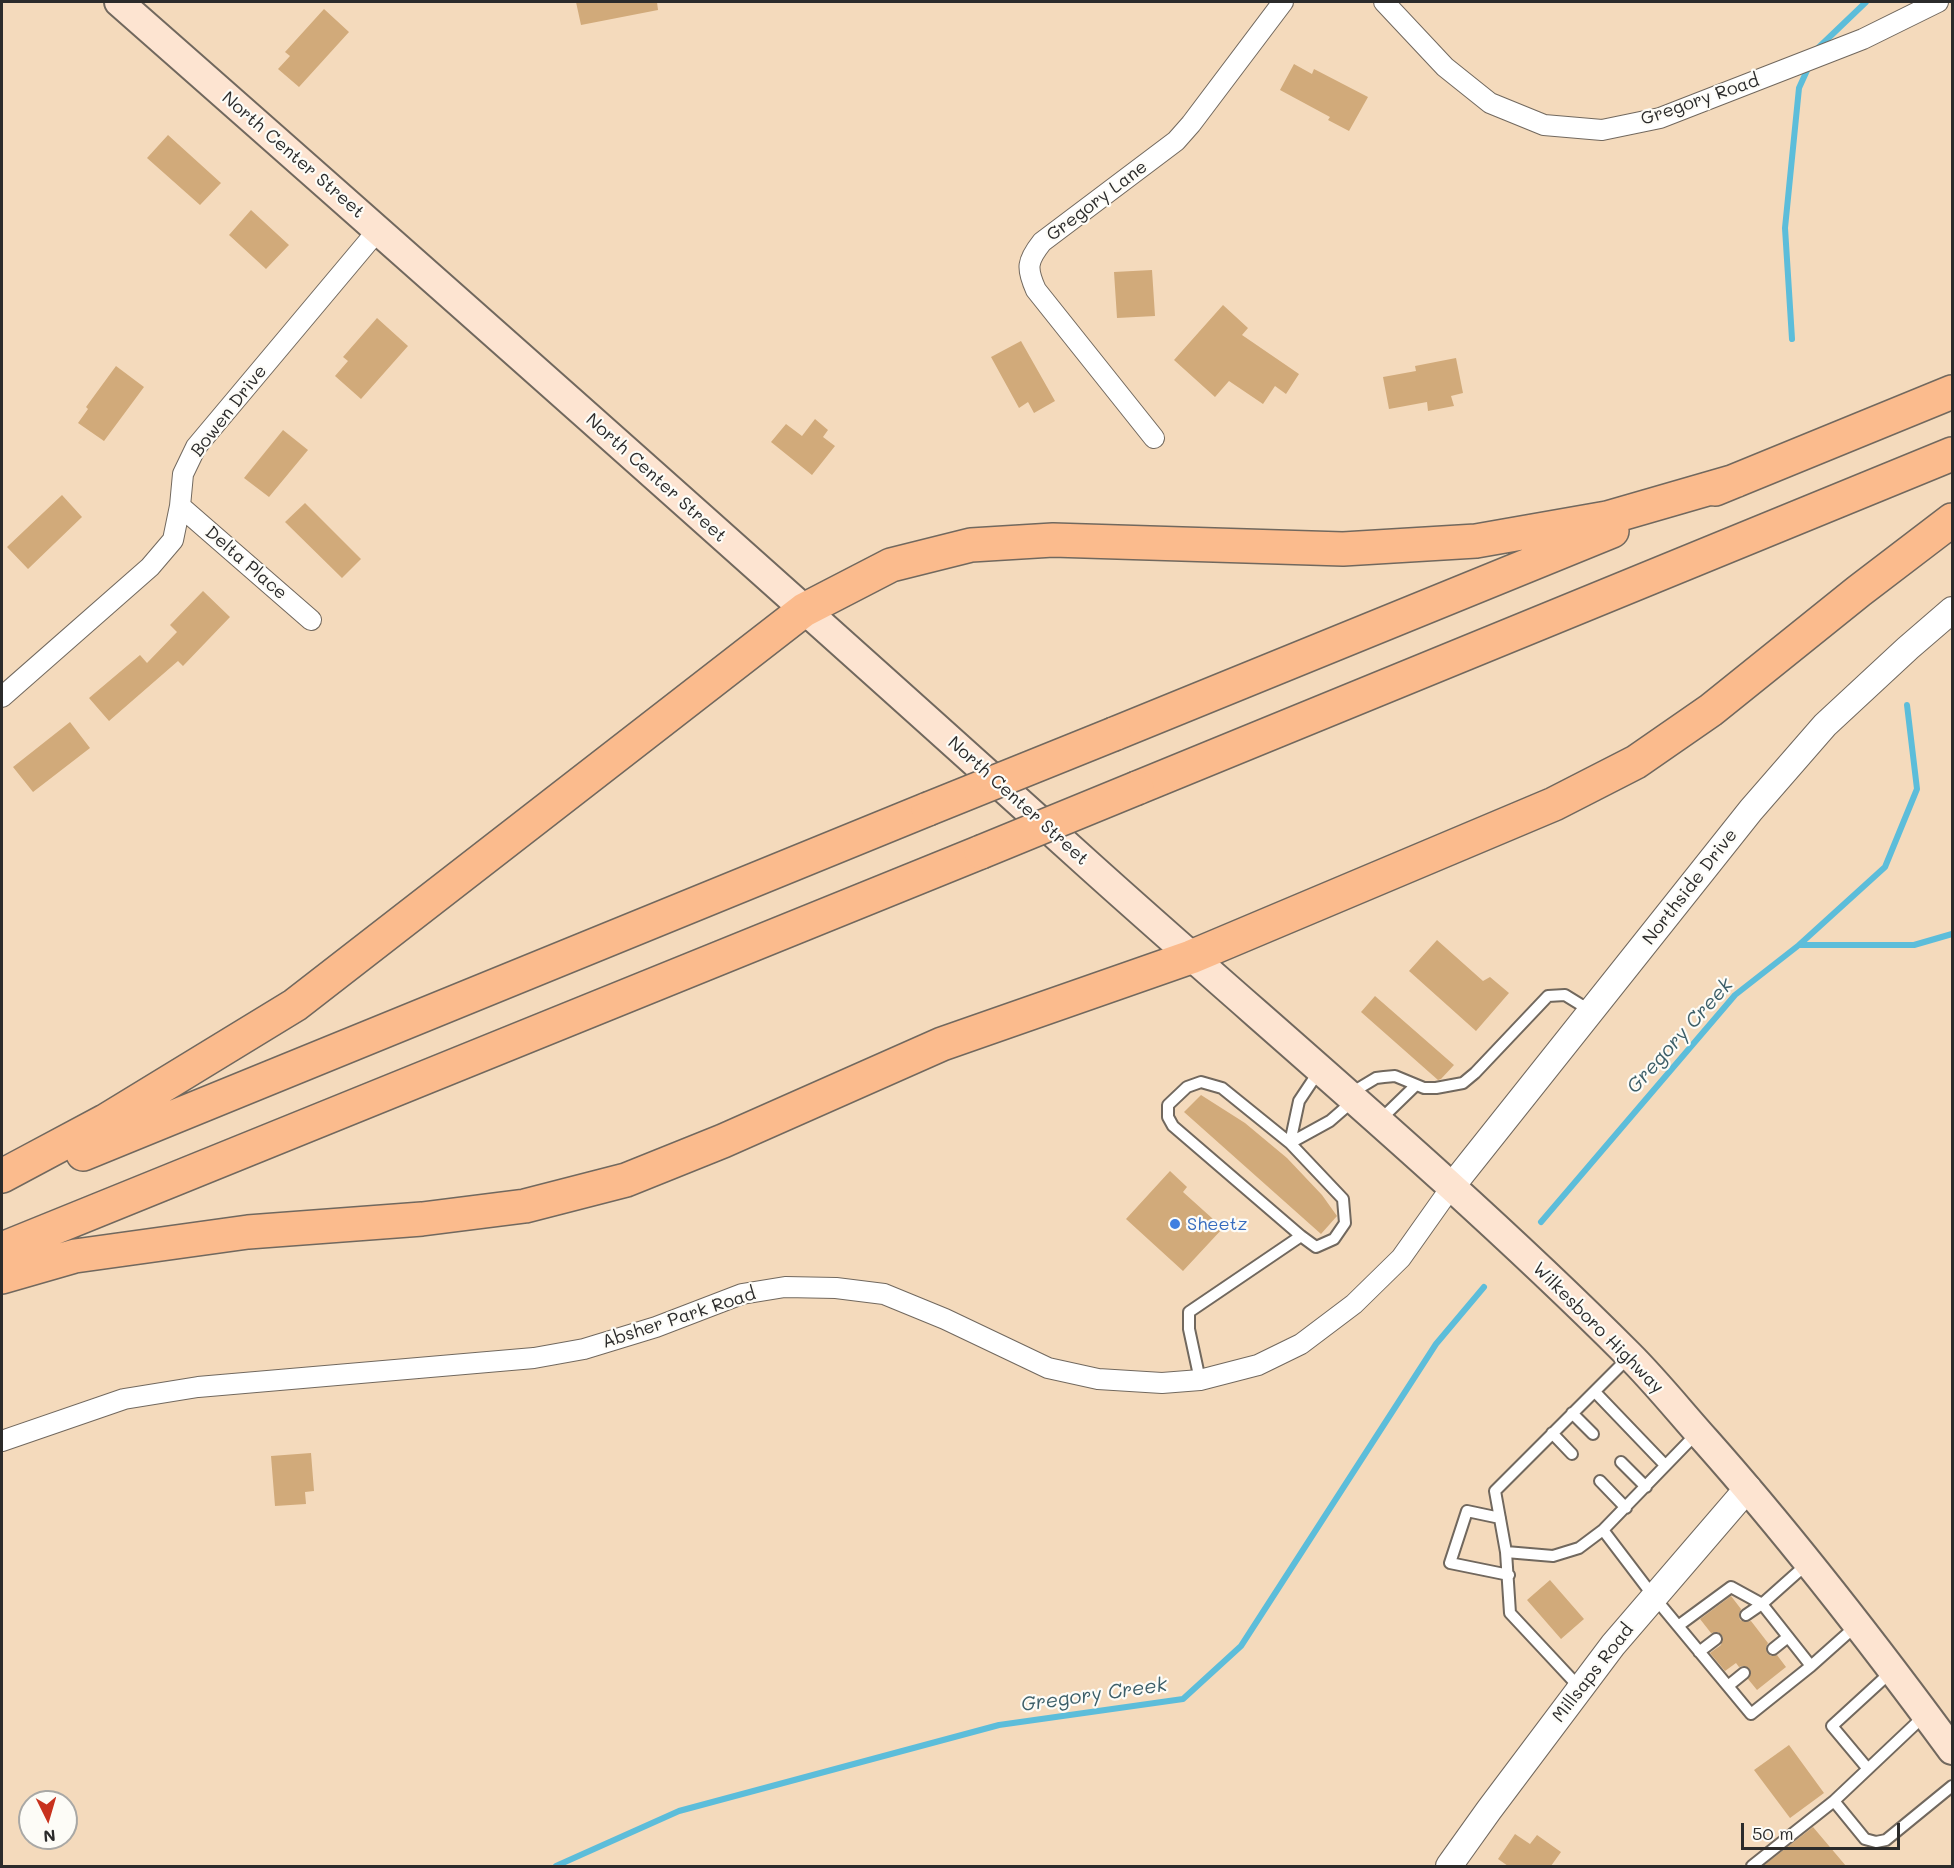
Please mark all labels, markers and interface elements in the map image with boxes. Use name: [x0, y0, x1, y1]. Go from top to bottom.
street label: Gregory Road: [1638, 70, 1762, 130]
street label: North Center Street: [217, 87, 369, 223]
street label: Gregory Lane: [1042, 156, 1152, 246]
street label: Bowen Drive: [187, 361, 271, 461]
street label: North Center Street: [581, 409, 731, 547]
street label: Delta Place: [201, 522, 291, 604]
street label: North Center Street: [943, 732, 1093, 870]
street label: Northside Drive: [1638, 825, 1742, 949]
water label: Gregory Creek: [1622, 973, 1738, 1099]
place label: Sheetz: [1187, 1213, 1247, 1235]
marker: Sheetz: [1168, 1217, 1182, 1231]
street label: Wilkesboro Highway: [1528, 1258, 1668, 1398]
street label: Absher Park Road: [600, 1283, 758, 1353]
street label: Millsaps Road: [1548, 1619, 1638, 1727]
water label: Gregory Creek: [1019, 1673, 1169, 1717]
north arrow: [18, 1790, 78, 1850]
scale bar: [1744, 1811, 1903, 1849]
text: 50 m: [1752, 1821, 1794, 1845]
text: N: [42, 1825, 56, 1847]

